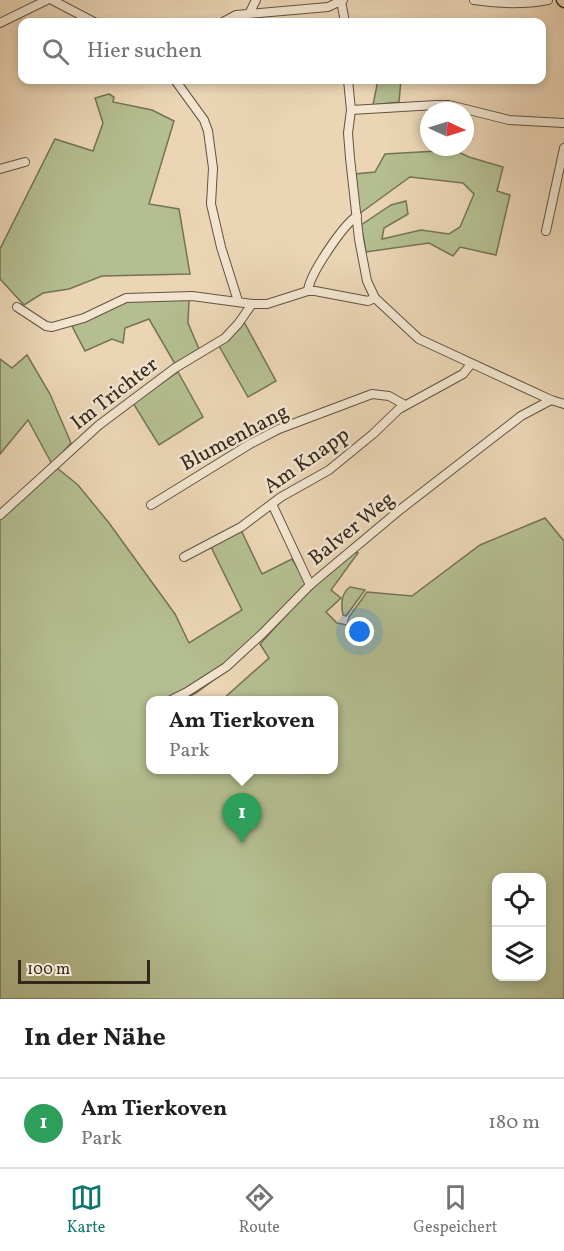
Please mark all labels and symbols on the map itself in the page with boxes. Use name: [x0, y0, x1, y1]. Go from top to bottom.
north arrow: [420, 102, 474, 156]
street label: Im Trichter: [65, 351, 165, 437]
street label: Blumenhang: [176, 398, 294, 479]
street label: Am Knapp: [258, 421, 356, 501]
street label: Balver Weg: [303, 485, 401, 573]
your location: [345, 617, 374, 646]
pin: 1: [222, 794, 262, 843]
scale bar: [18, 957, 150, 984]

